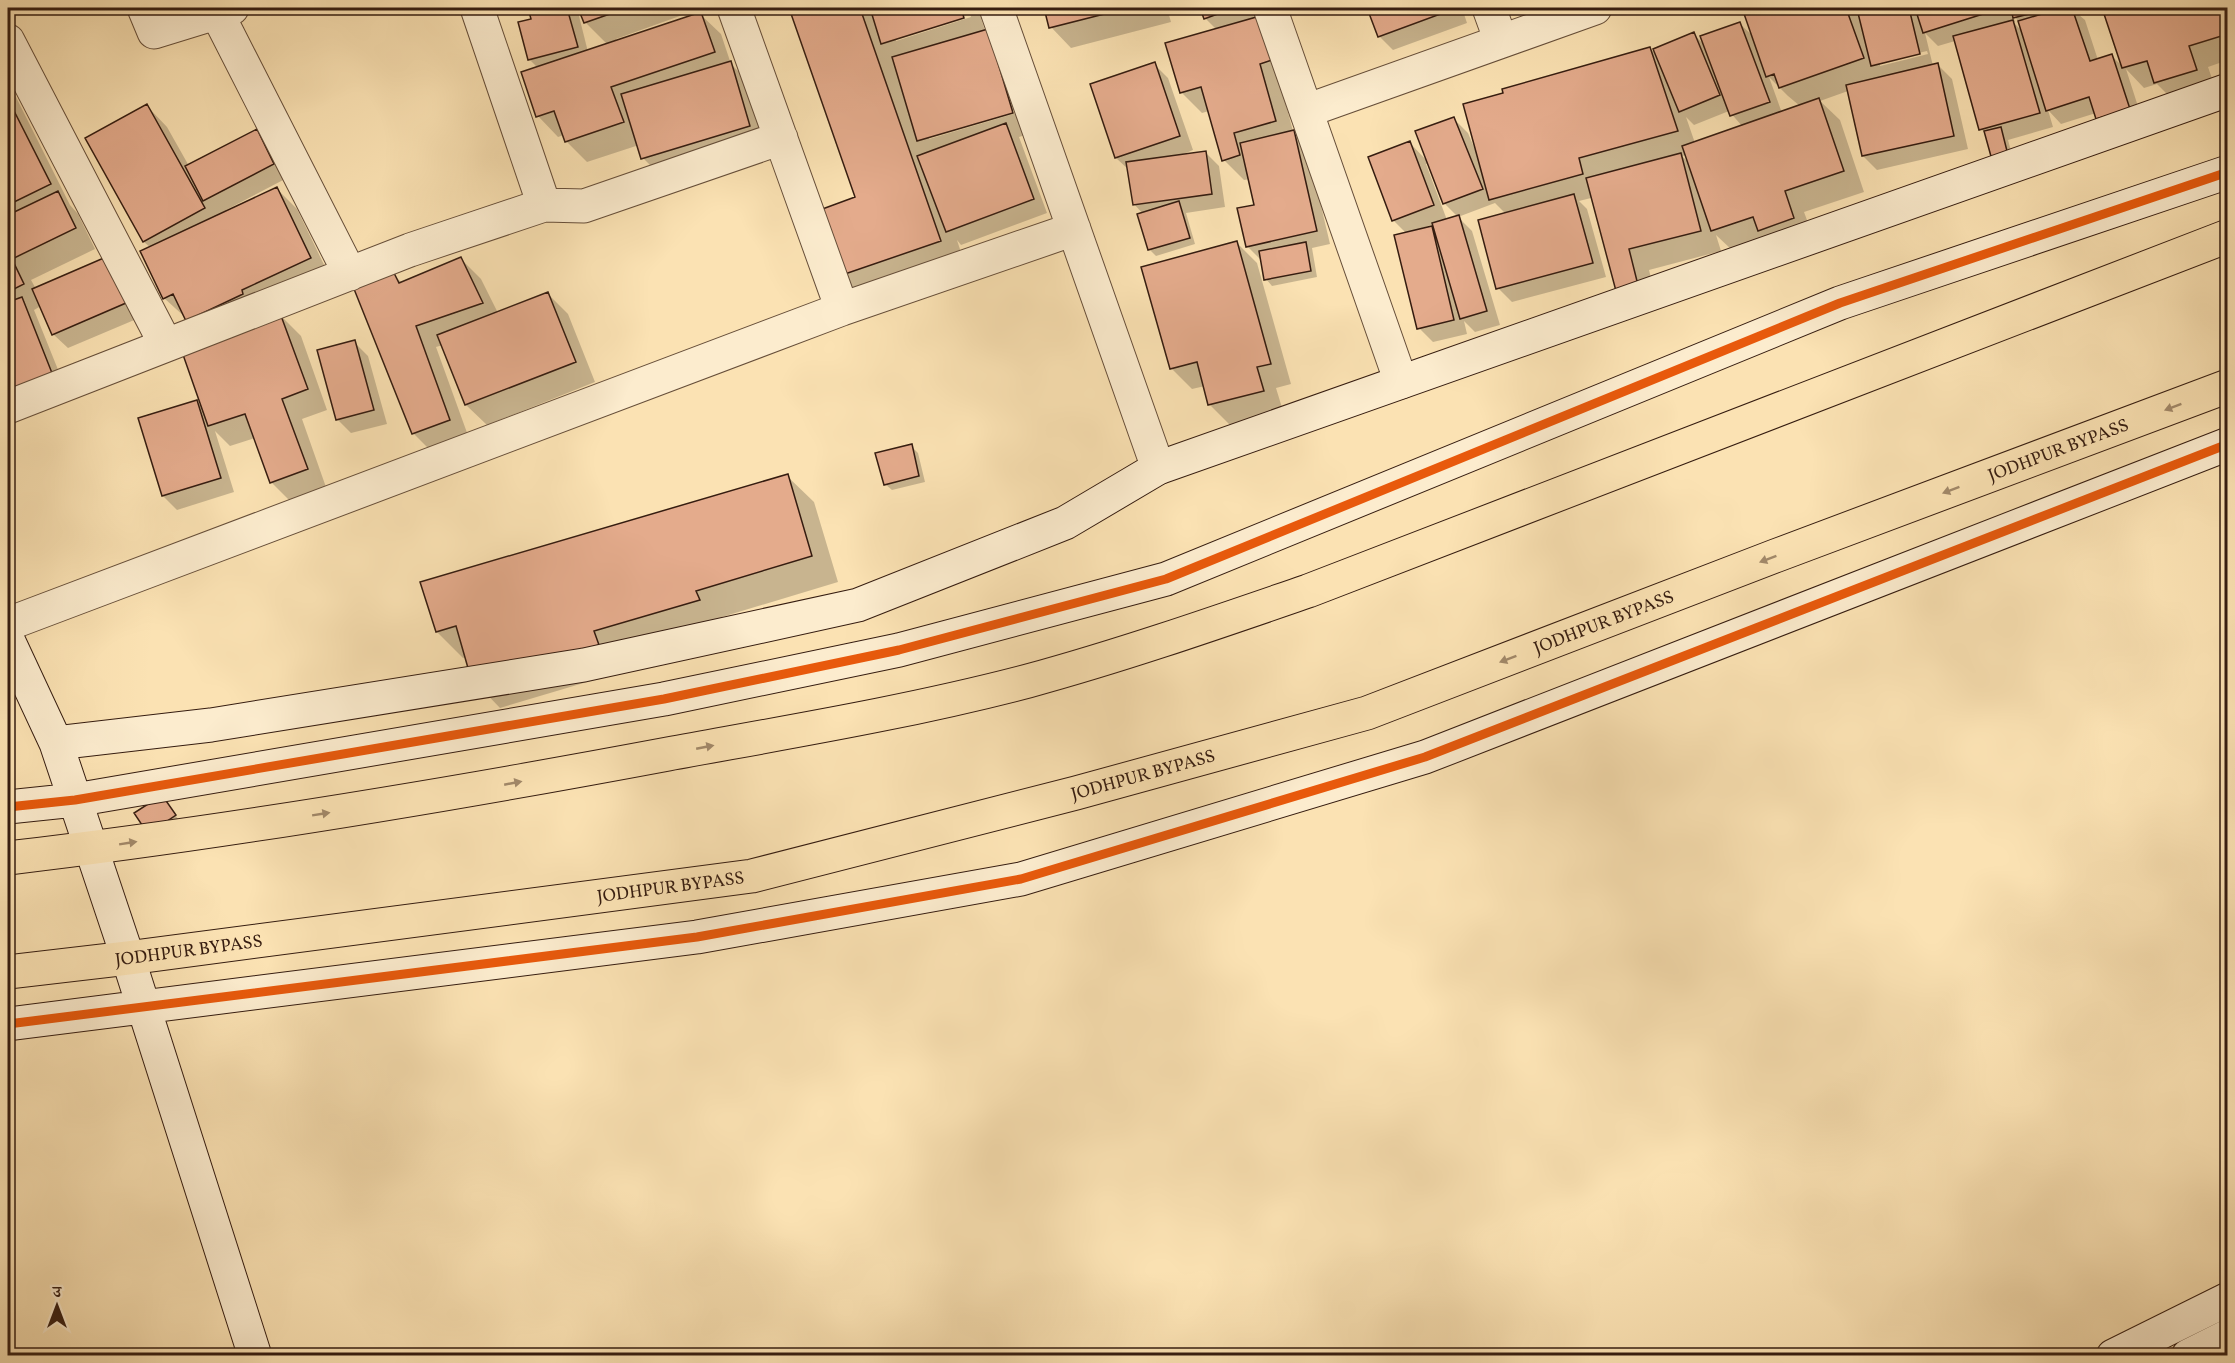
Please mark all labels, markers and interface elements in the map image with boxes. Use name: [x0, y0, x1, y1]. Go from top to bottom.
one-way arrow: [2164, 403, 2182, 412]
street label: JODHPUR BYPASS: [1985, 413, 2133, 489]
one-way arrow: [1942, 486, 1960, 495]
one-way arrow: [1759, 554, 1777, 564]
street label: JODHPUR BYPASS: [1530, 585, 1678, 662]
one-way arrow: [1499, 655, 1517, 664]
one-way arrow: [696, 742, 715, 751]
street label: JODHPUR BYPASS: [1069, 744, 1218, 808]
one-way arrow: [504, 778, 523, 787]
one-way arrow: [311, 809, 330, 818]
one-way arrow: [119, 838, 138, 847]
street label: JODHPUR BYPASS: [595, 866, 746, 910]
street label: JODHPUR BYPASS: [114, 929, 264, 973]
north arrow: [27, 1276, 87, 1336]
text: उ: [52, 1282, 63, 1304]

